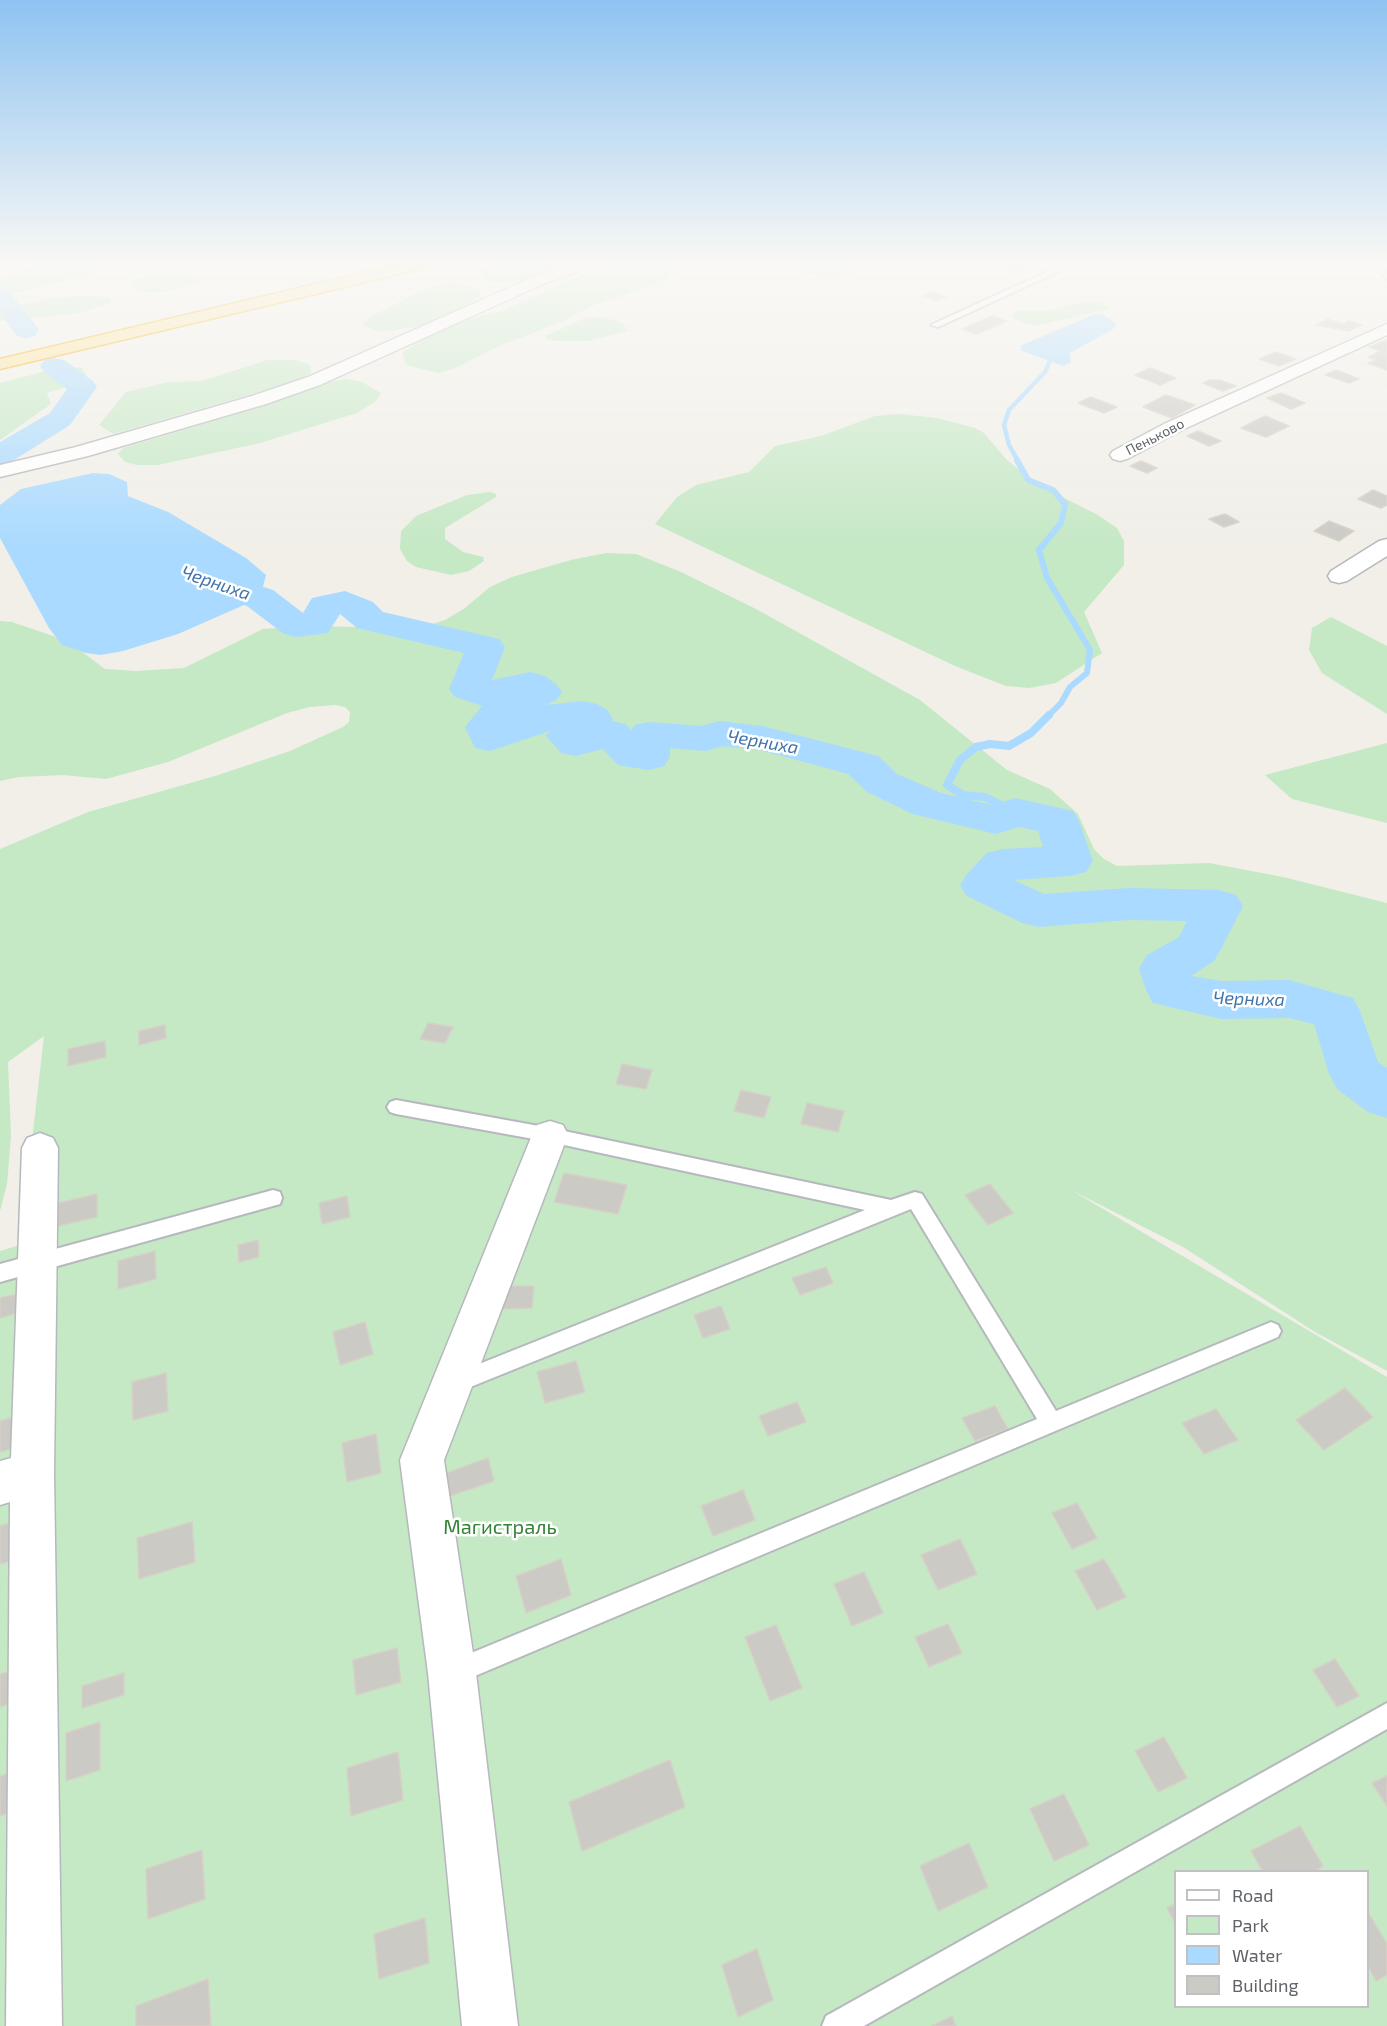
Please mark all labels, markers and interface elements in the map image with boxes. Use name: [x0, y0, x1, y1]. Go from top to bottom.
street label: Пеньково: [1123, 415, 1187, 459]
water label: Черниха: [179, 561, 253, 605]
water label: Черниха: [726, 725, 800, 759]
water label: Черниха: [1213, 987, 1285, 1011]
park label: Магистраль: [443, 1515, 557, 1539]
legend: [1174, 1870, 1369, 2008]
text: Road: [1232, 1884, 1273, 1906]
text: Park: [1232, 1914, 1269, 1936]
text: Water: [1232, 1944, 1282, 1966]
text: Building: [1232, 1974, 1299, 1996]

